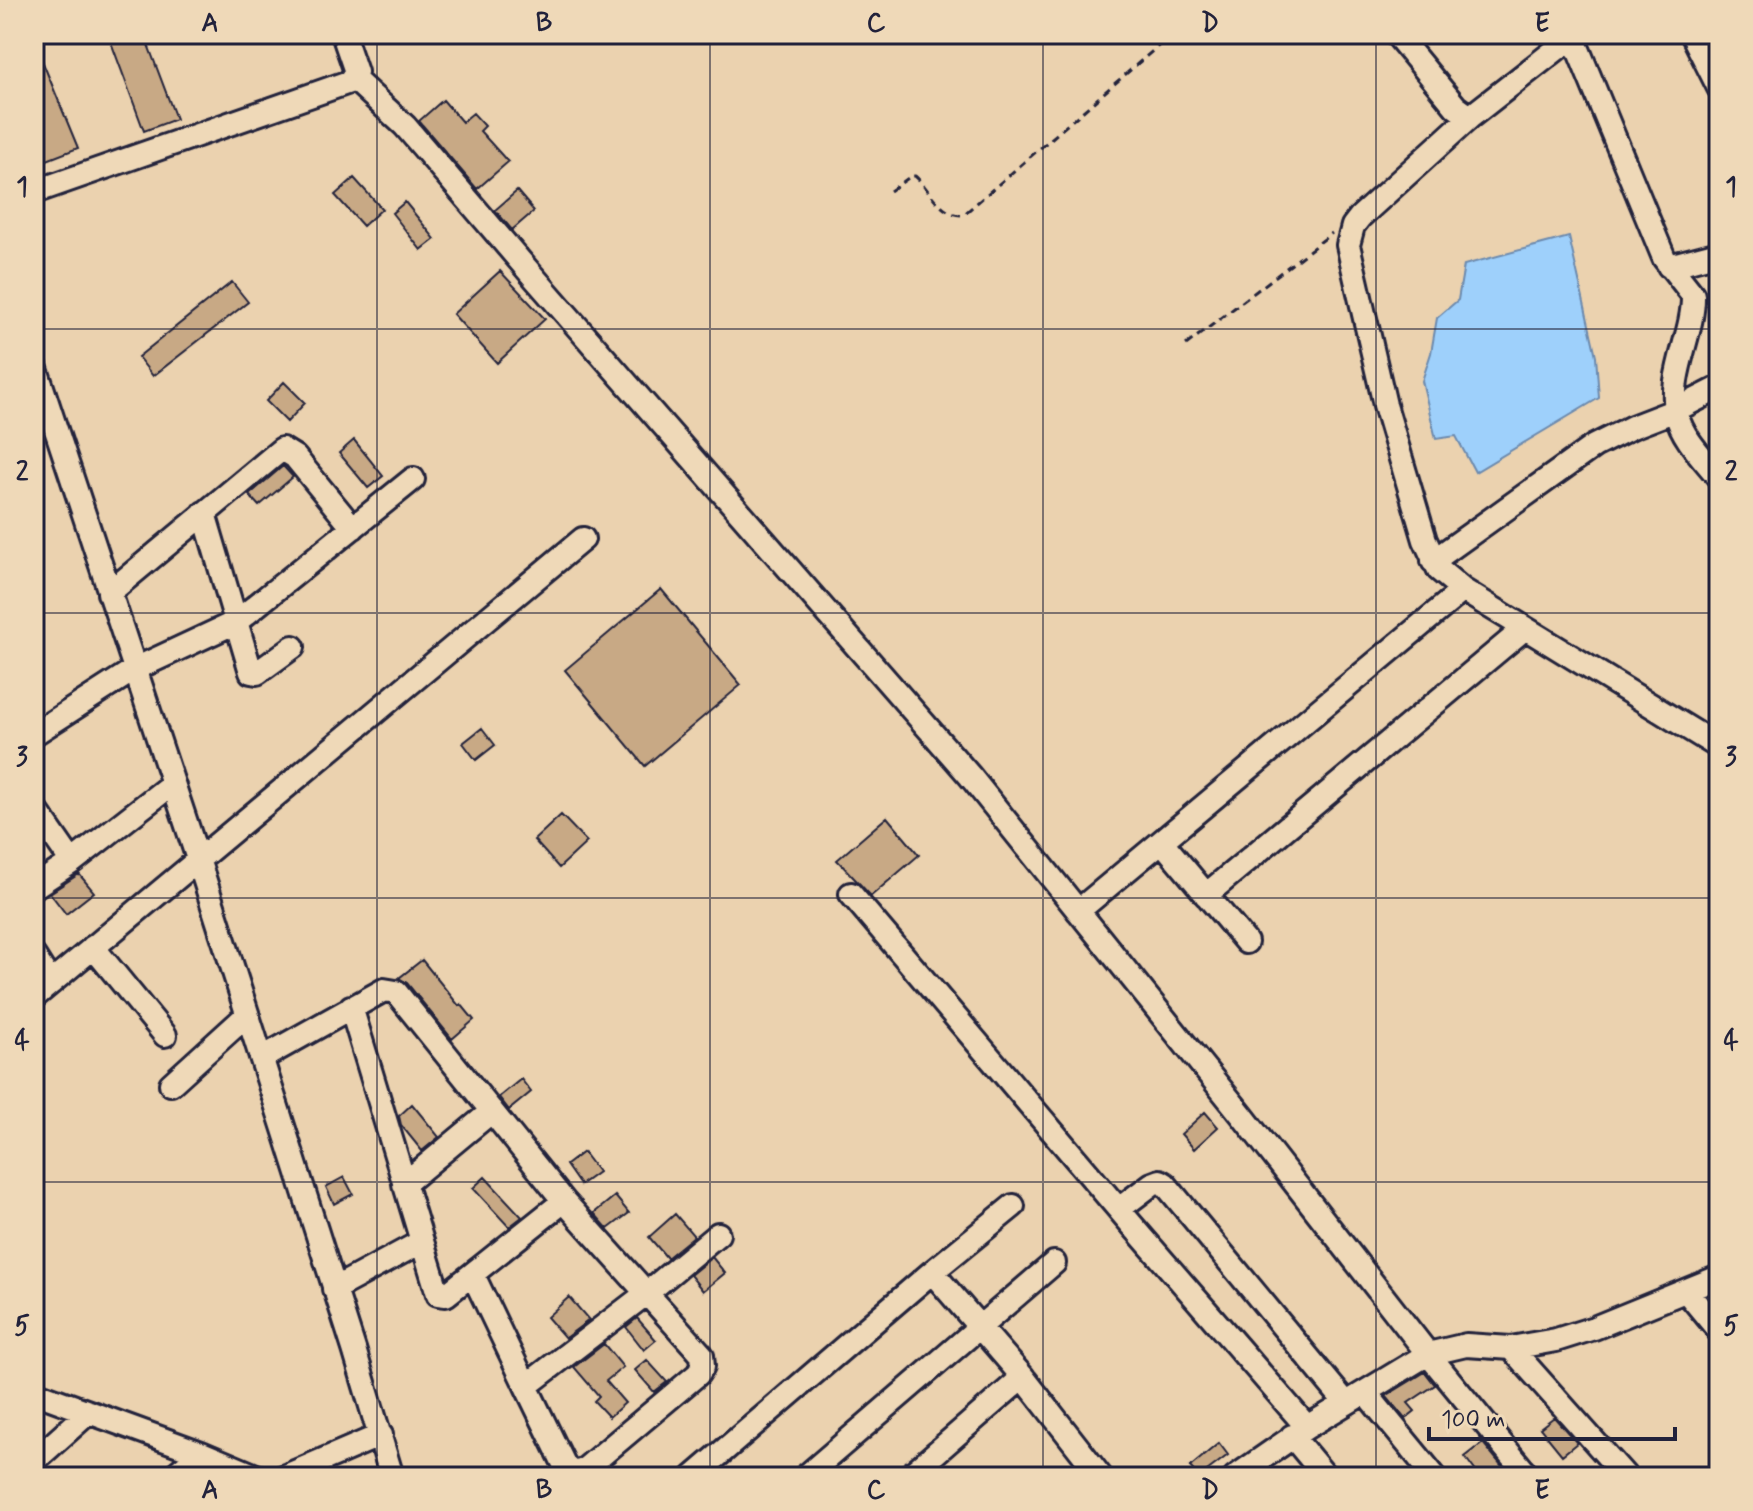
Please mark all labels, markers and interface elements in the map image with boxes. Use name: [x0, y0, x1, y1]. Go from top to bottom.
text: A: [201, 7, 219, 41]
text: B: [536, 7, 552, 41]
text: C: [867, 7, 886, 41]
text: D: [1201, 7, 1219, 41]
text: E: [1534, 7, 1550, 41]
text: 1: [16, 171, 28, 205]
text: 1: [1725, 171, 1737, 205]
text: 2: [16, 456, 29, 490]
text: 2: [1725, 456, 1738, 490]
text: 3: [16, 741, 28, 775]
text: 3: [1725, 741, 1737, 775]
text: 4: [14, 1025, 30, 1059]
text: 4: [1723, 1025, 1739, 1059]
text: 5: [14, 1310, 30, 1344]
text: 5: [1723, 1310, 1739, 1344]
scale bar: [1429, 1391, 1675, 1441]
text: 100 m: [1441, 1405, 1505, 1436]
text: A: [201, 1474, 219, 1508]
text: B: [536, 1474, 552, 1508]
text: C: [867, 1474, 886, 1508]
text: D: [1201, 1474, 1219, 1508]
text: E: [1534, 1474, 1550, 1508]

